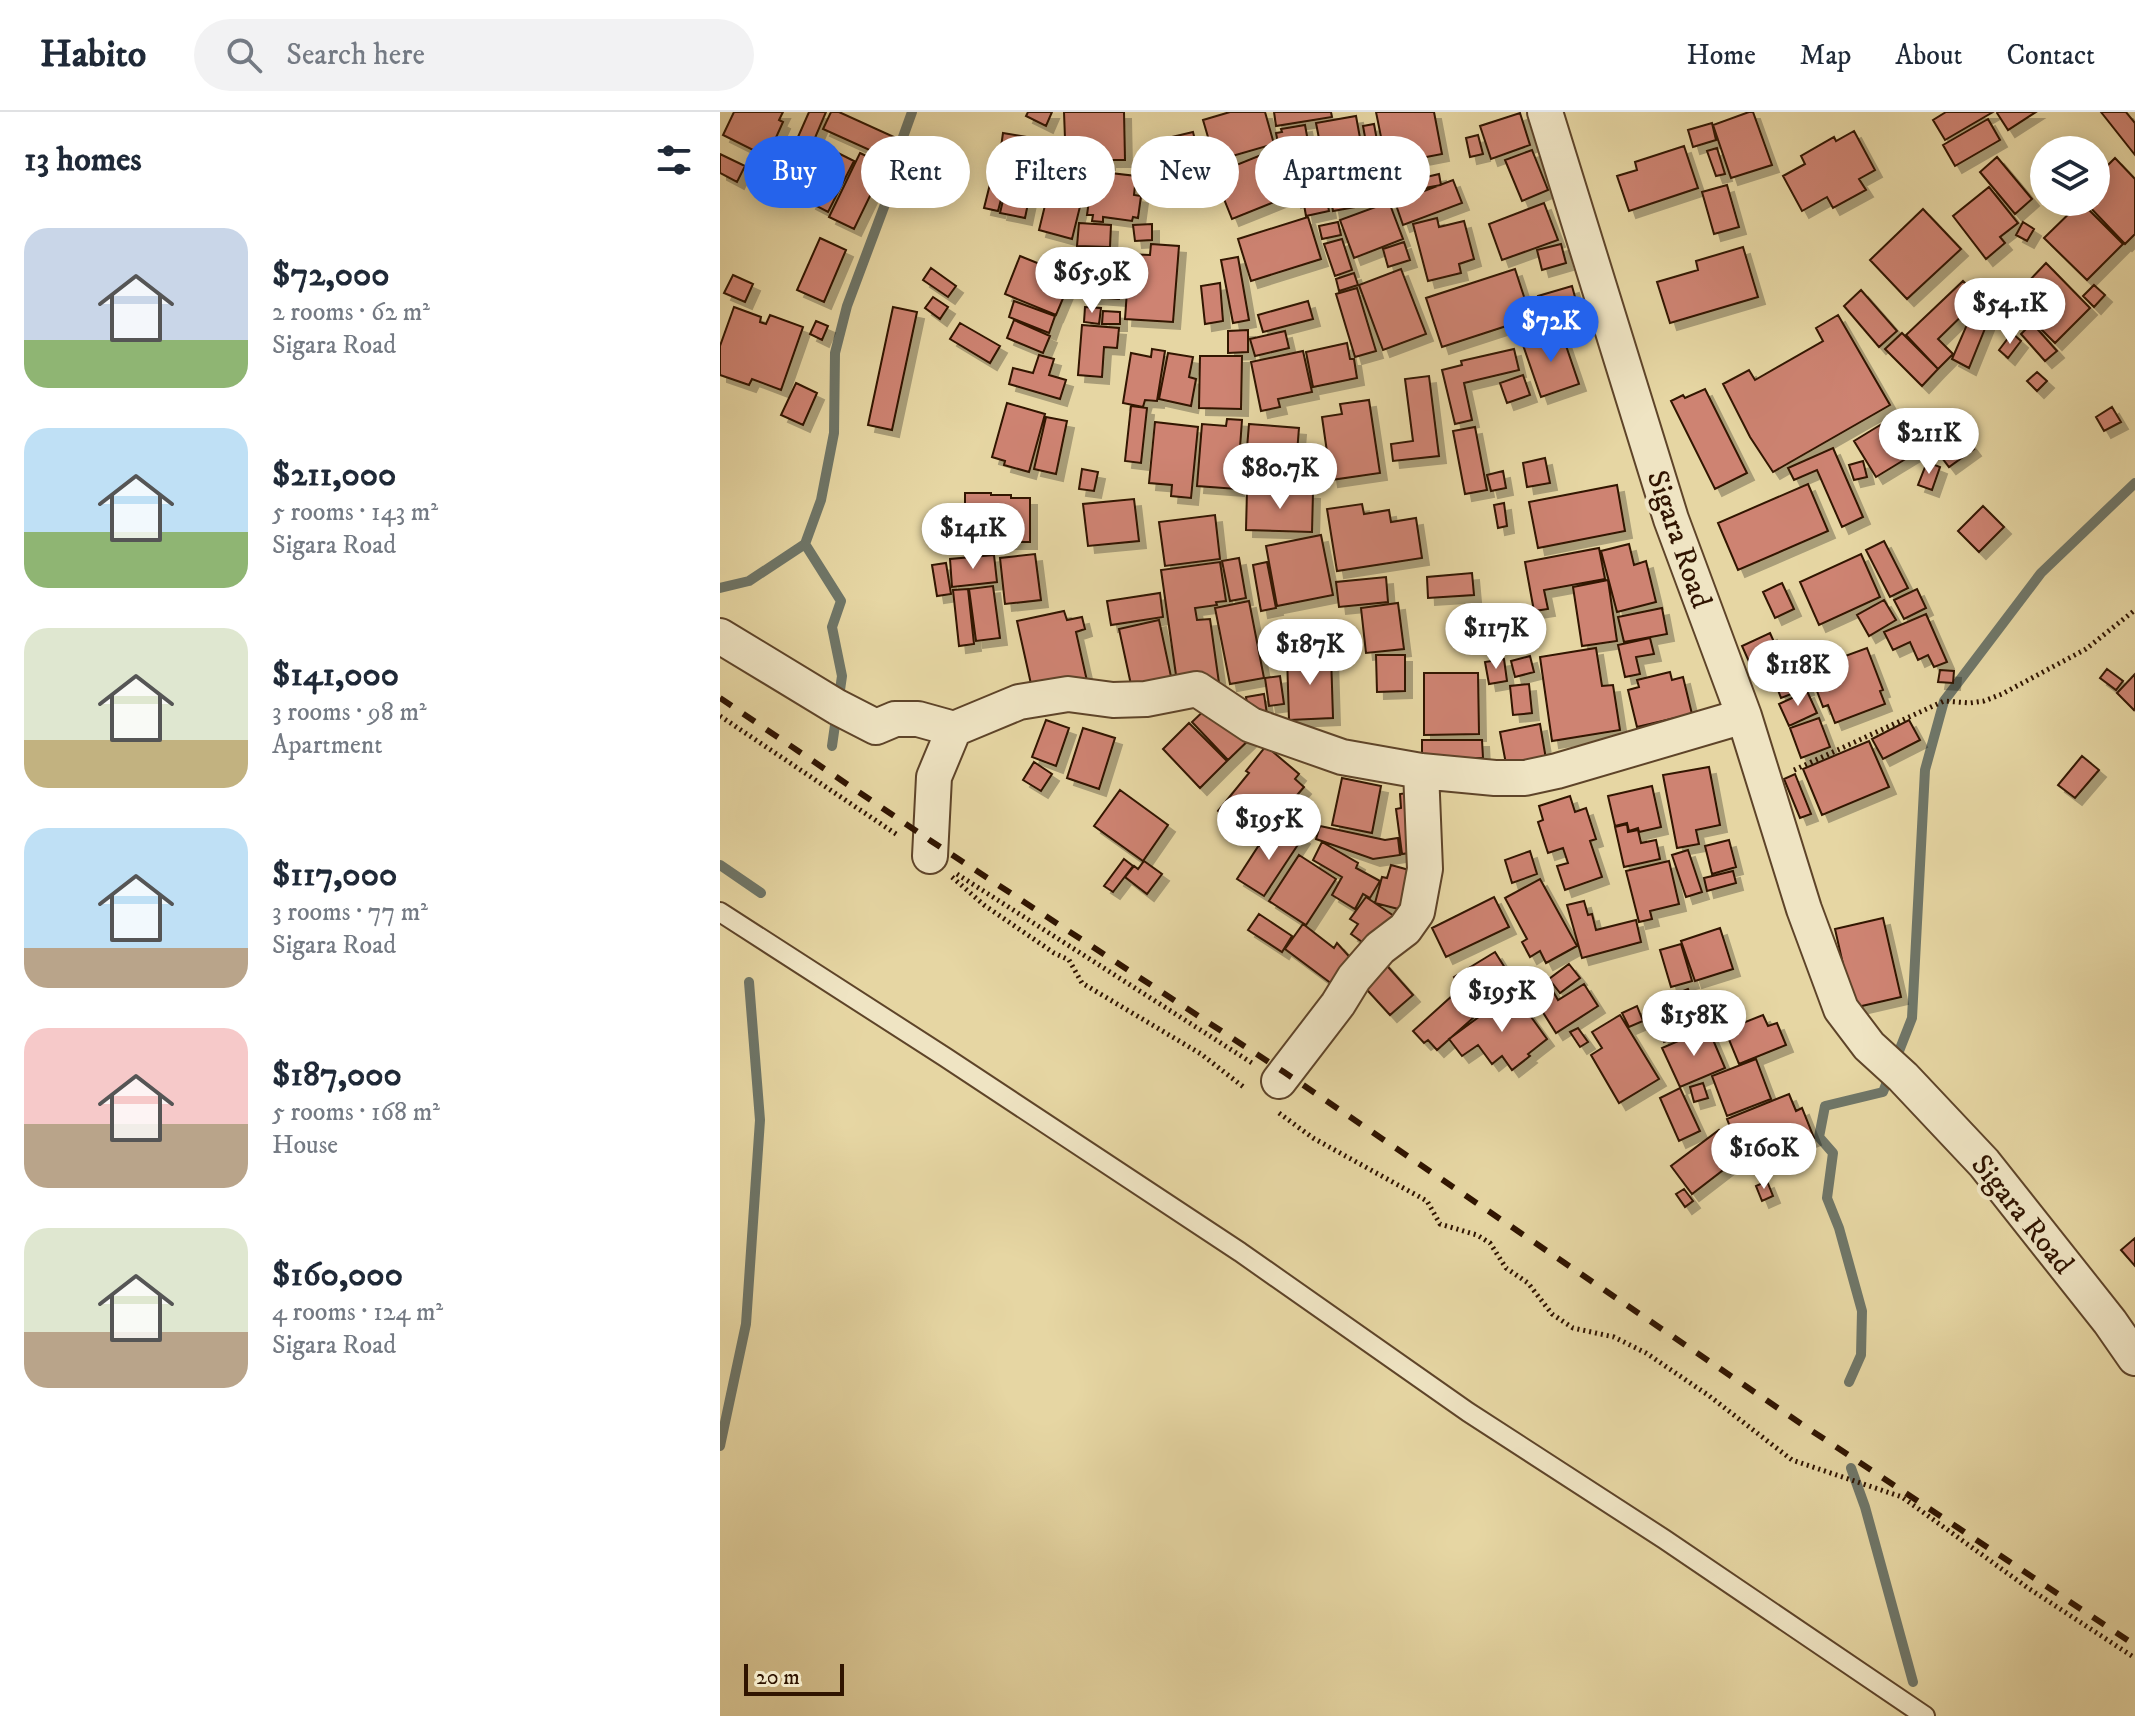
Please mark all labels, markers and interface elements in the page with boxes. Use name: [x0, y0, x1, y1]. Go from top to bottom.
search box: [194, 19, 754, 91]
text: Habito: [40, 31, 146, 79]
icon: search: [222, 33, 266, 77]
text: Search here: [286, 37, 425, 74]
text: Home: [1687, 38, 1756, 73]
text: Map: [1800, 38, 1851, 73]
text: About: [1895, 38, 1962, 73]
text: Contact: [2006, 38, 2095, 73]
chip: Buy: [744, 136, 845, 208]
chip: Rent: [861, 136, 970, 208]
chip: Filters: [986, 136, 1115, 208]
chip: New: [1131, 136, 1239, 208]
chip: Apartment: [1255, 136, 1430, 208]
map controls: [2030, 136, 2110, 216]
button: layers: [2030, 136, 2110, 216]
icon: filters: [652, 138, 696, 182]
text: 13 homes: [24, 139, 142, 181]
pin: $65.9K: [1027, 247, 1157, 315]
text: $72,000: [272, 254, 390, 296]
text: $65.9K: [1053, 256, 1131, 289]
icon: home: [88, 260, 184, 356]
pin: $54.1K: [1945, 278, 2075, 346]
text: $54.1K: [1972, 287, 2048, 320]
text: 2 rooms · 62 m²: [272, 296, 430, 329]
pin: $72K: [1504, 296, 1598, 364]
text: $72K: [1522, 305, 1580, 338]
text: Sigara Road: [272, 329, 396, 362]
pin: $211K: [1873, 408, 1985, 476]
text: $211K: [1897, 417, 1961, 450]
pin: $80.7K: [1215, 443, 1345, 511]
text: $80.7K: [1241, 452, 1319, 485]
text: $211,000: [272, 454, 396, 496]
icon: home: [88, 460, 184, 556]
street label: Sigara Road: [1638, 466, 1719, 613]
text: 5 rooms · 143 m²: [272, 496, 438, 529]
pin: $141K: [917, 503, 1029, 571]
text: $141K: [940, 512, 1006, 545]
text: Sigara Road: [272, 529, 396, 562]
pin: $117K: [1440, 603, 1552, 671]
text: $117K: [1463, 612, 1529, 645]
pin: $187K: [1254, 619, 1366, 687]
text: $187K: [1276, 628, 1344, 661]
pin: $118K: [1742, 640, 1854, 708]
text: $118K: [1766, 649, 1830, 682]
text: $141,000: [272, 654, 399, 696]
icon: home: [88, 660, 184, 756]
text: 3 rooms · 98 m²: [272, 696, 427, 729]
text: Apartment: [272, 729, 383, 762]
pin: $195K: [1213, 794, 1325, 862]
text: $195K: [1235, 803, 1303, 836]
text: $117,000: [272, 854, 397, 896]
icon: home: [88, 860, 184, 956]
text: 3 rooms · 77 m²: [272, 896, 428, 929]
text: Sigara Road: [272, 929, 396, 962]
pin: $195K: [1446, 966, 1558, 1034]
text: $195K: [1468, 975, 1536, 1008]
pin: $158K: [1638, 990, 1750, 1058]
text: $158K: [1660, 999, 1728, 1032]
text: $187,000: [272, 1054, 402, 1096]
icon: home: [88, 1060, 184, 1156]
text: 5 rooms · 168 m²: [272, 1096, 440, 1129]
pin: $160K: [1708, 1123, 1820, 1191]
text: House: [272, 1129, 338, 1162]
text: $160K: [1729, 1132, 1799, 1165]
street label: Sigara Road: [1962, 1148, 2081, 1282]
text: $160,000: [272, 1254, 403, 1296]
icon: home: [88, 1260, 184, 1356]
text: 4 rooms · 124 m²: [272, 1296, 443, 1329]
text: Sigara Road: [272, 1329, 396, 1362]
scale bar: [744, 1660, 844, 1696]
text: 20 m: [756, 1664, 800, 1691]

